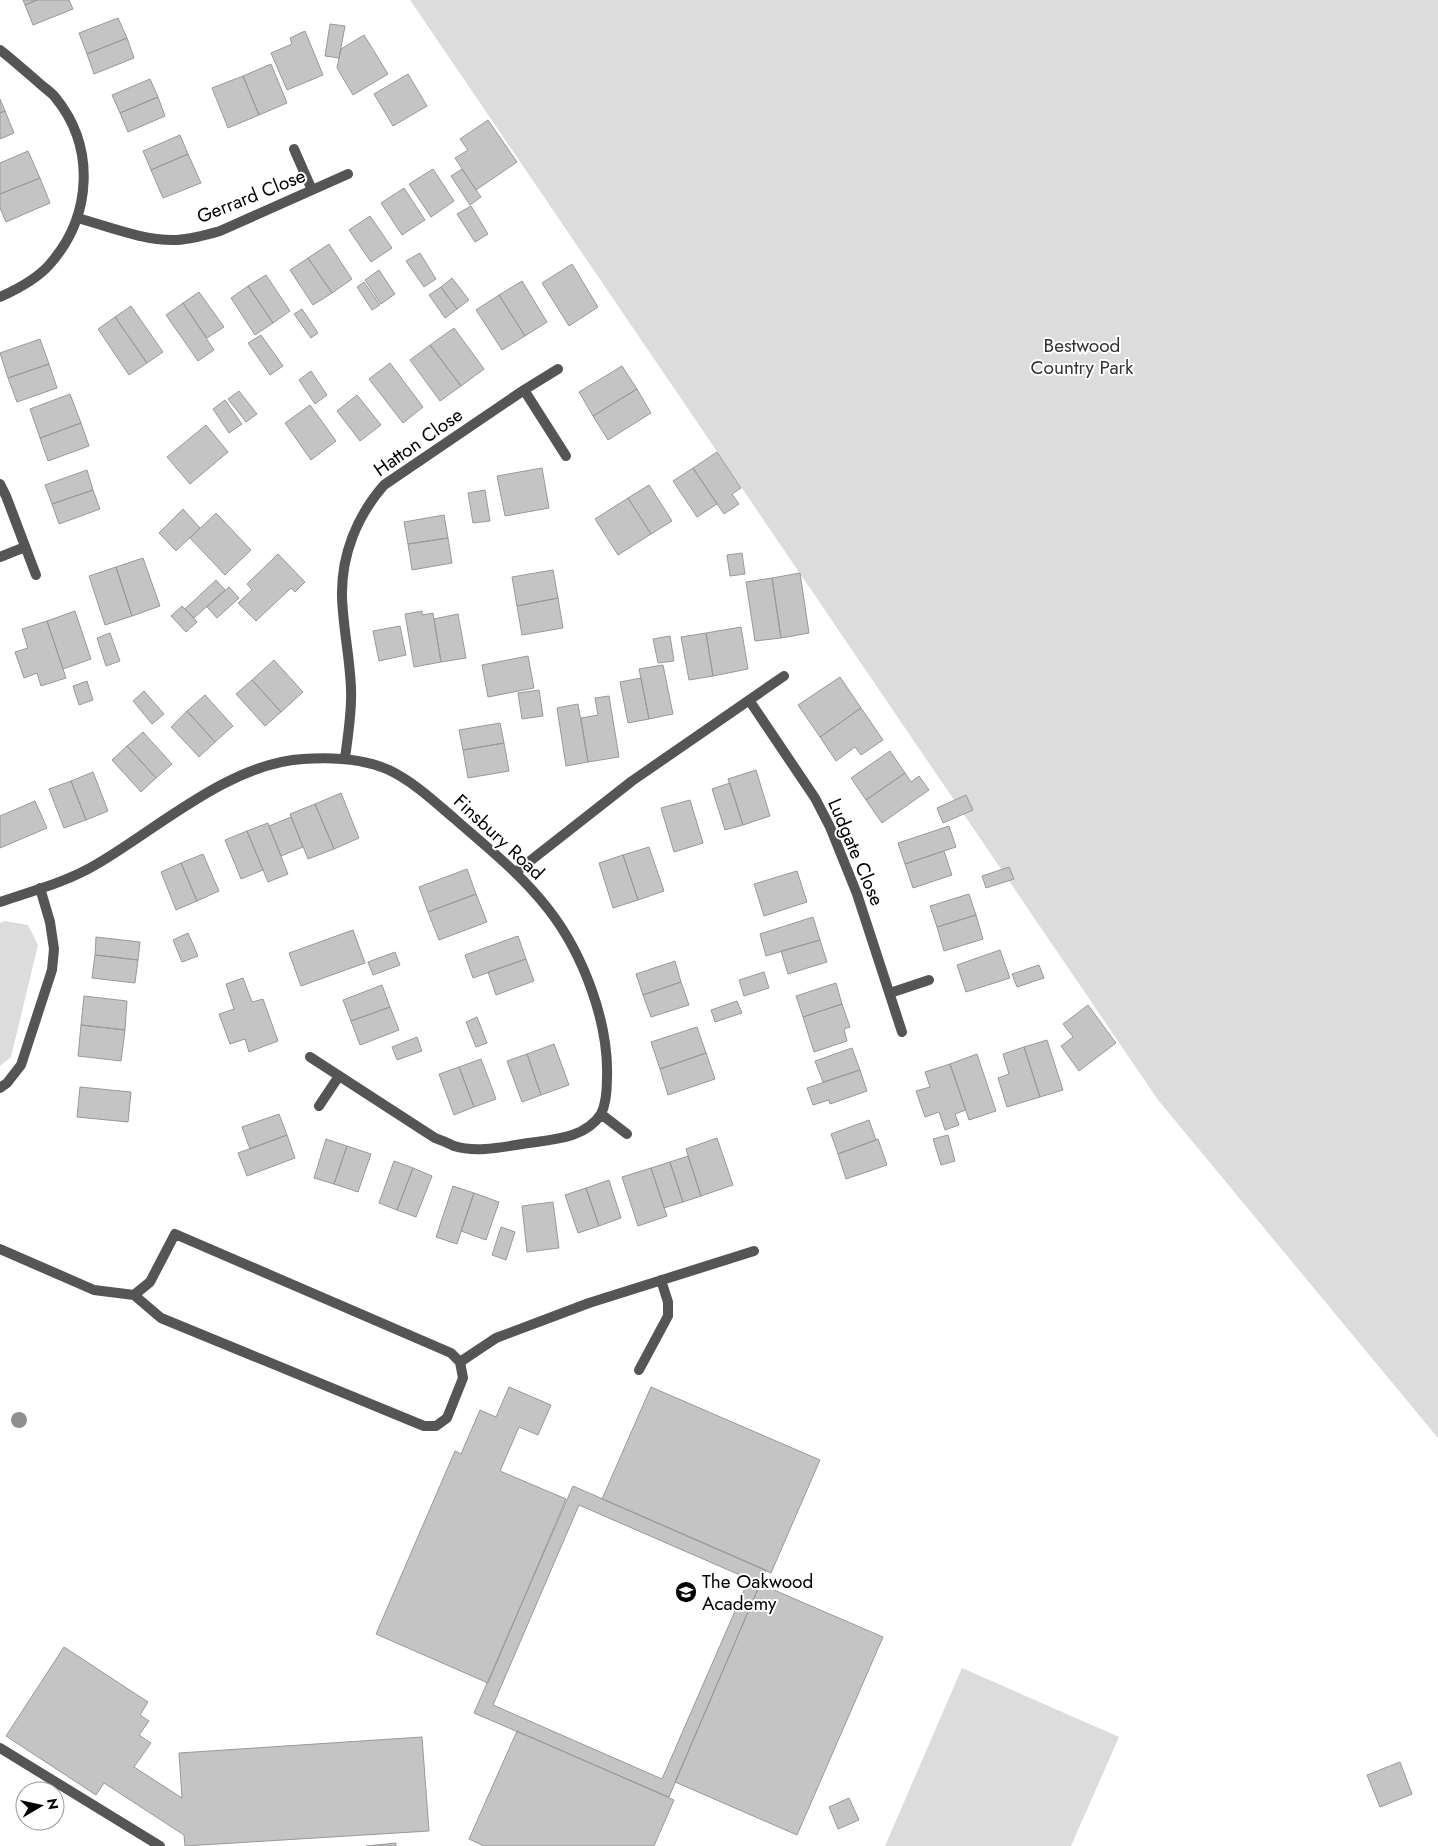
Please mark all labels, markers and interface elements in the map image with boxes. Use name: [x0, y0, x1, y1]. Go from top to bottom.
street label: Gerrard Close: [193, 162, 310, 230]
park label: Bestwood Country Park: [1031, 332, 1134, 381]
street label: Hatton Close: [368, 401, 468, 483]
street label: Finsbury Road: [448, 788, 550, 886]
street label: Ludgate Close: [821, 794, 891, 910]
place label: The Oakwood Academy: [702, 1568, 813, 1617]
school or university icon: The Oakwood Academy: [674, 1580, 698, 1604]
north arrow: [15, 1781, 65, 1831]
text: N: [42, 1797, 64, 1811]

